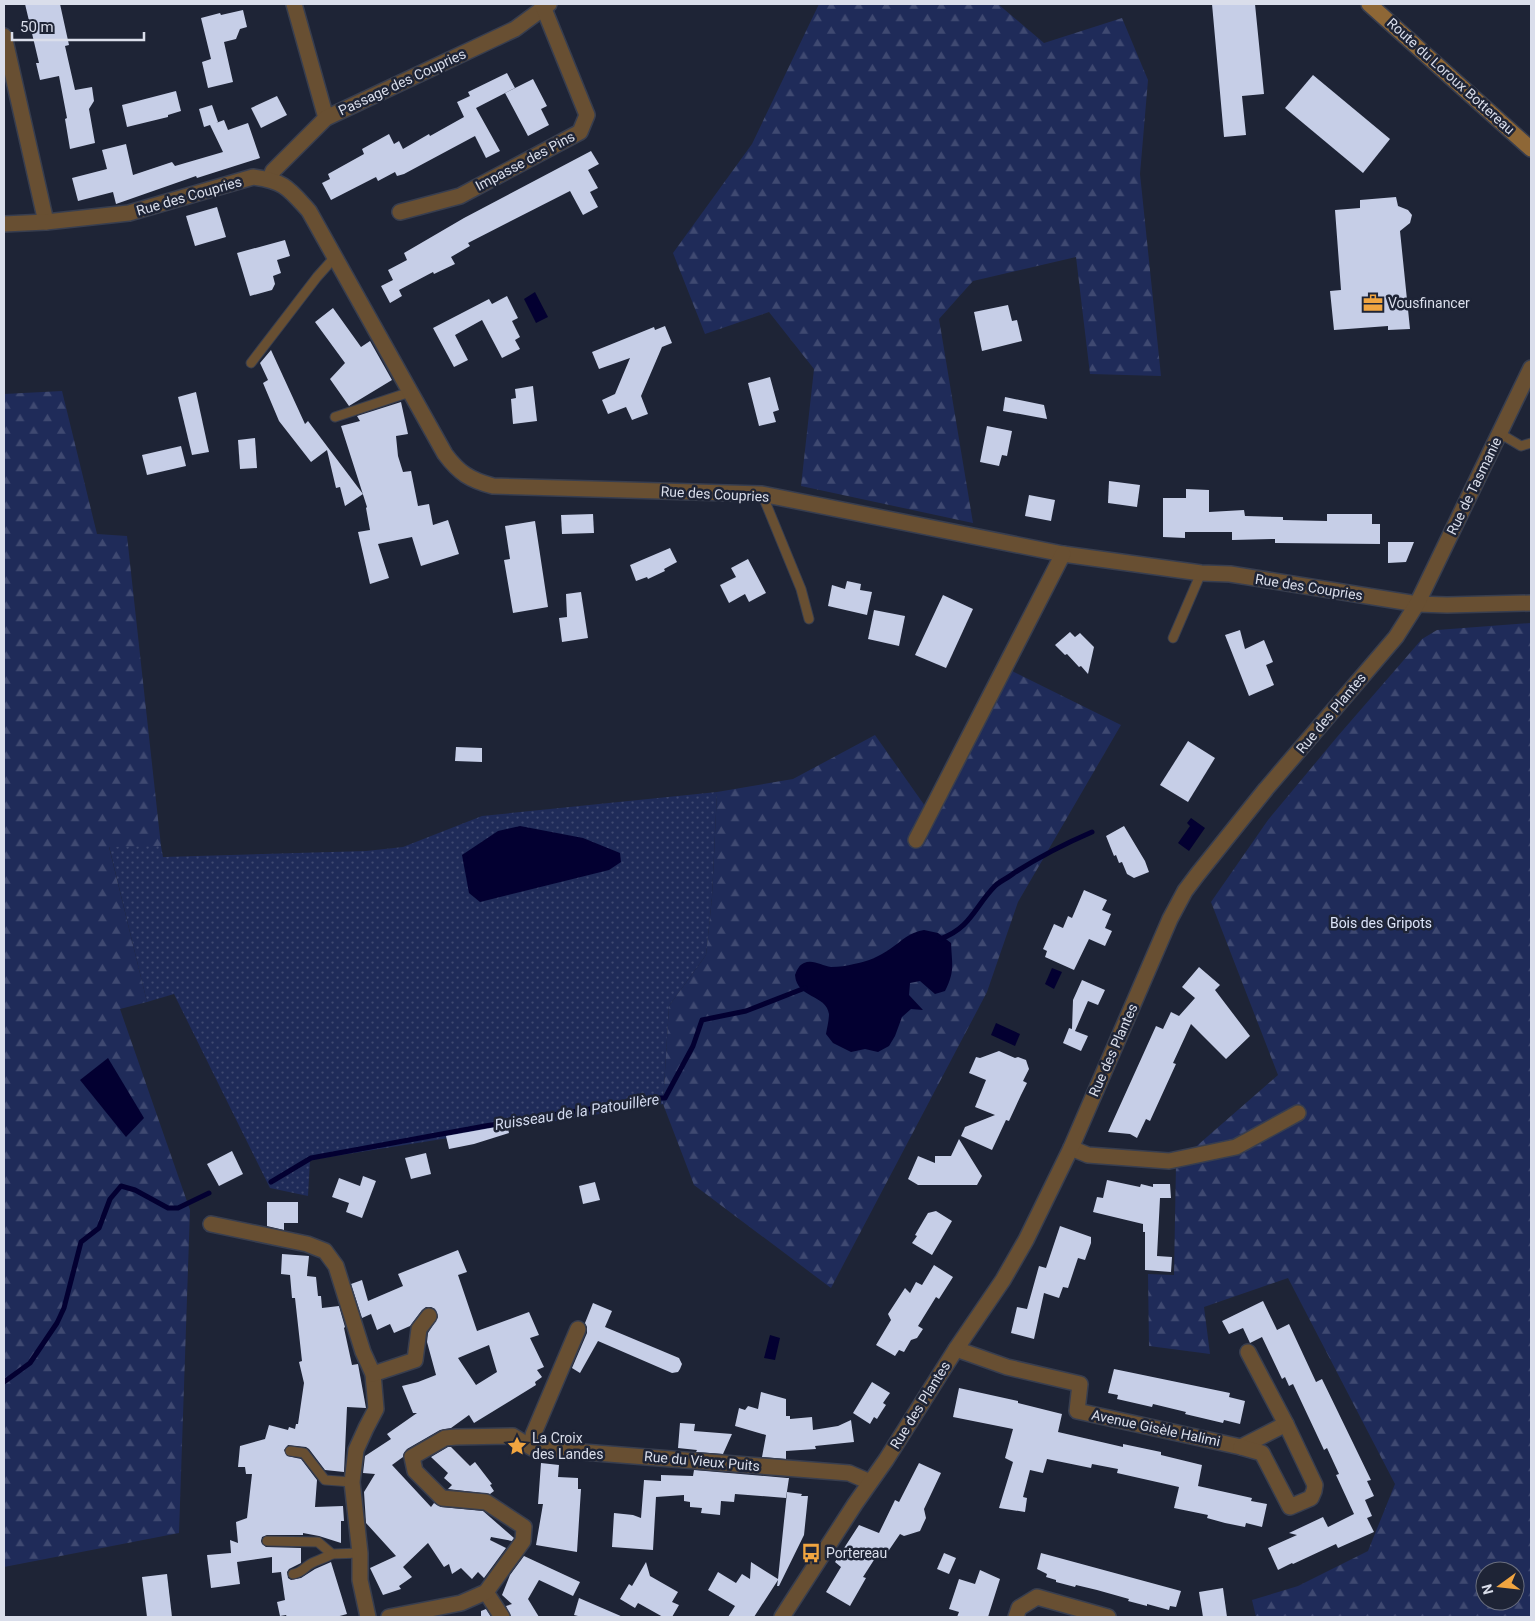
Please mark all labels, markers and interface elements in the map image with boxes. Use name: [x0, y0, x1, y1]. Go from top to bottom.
scale bar: [12, 10, 145, 42]
street label: Route du Loroux Bottereau: [1384, 15, 1518, 137]
text: 50 m: [20, 18, 54, 36]
street label: Passage des Coupries: [336, 45, 468, 119]
street label: Impasse des Pins: [473, 128, 577, 194]
street label: Rue des Coupries: [135, 173, 243, 219]
office icon: Vousfinancer: [1362, 292, 1384, 314]
place label: Vousfinancer: [1388, 295, 1470, 311]
street label: Rue de Tasmanie: [1443, 435, 1505, 537]
street label: Rue des Coupries: [660, 483, 770, 505]
street label: Rue des Coupries: [1254, 571, 1364, 603]
street label: Rue des Plantes: [1293, 670, 1369, 756]
park label: Bois des Gripots: [1330, 915, 1432, 931]
street label: Rue des Plantes: [1085, 1001, 1141, 1099]
water label: Ruisseau de la Patouillère: [493, 1090, 661, 1134]
street label: Rue des Plantes: [887, 1358, 953, 1452]
street label: Avenue Gisèle Halimi: [1090, 1407, 1222, 1449]
place label: La Croix des Landes: [532, 1430, 603, 1462]
place icon: La Croix des Landes: [506, 1435, 528, 1457]
street label: Rue du Vieux Puits: [644, 1448, 760, 1474]
bus stop icon: Portereau: [800, 1542, 822, 1564]
place label: Portereau: [826, 1545, 887, 1561]
north arrow: [1475, 1561, 1525, 1611]
text: N: [1478, 1583, 1496, 1596]

